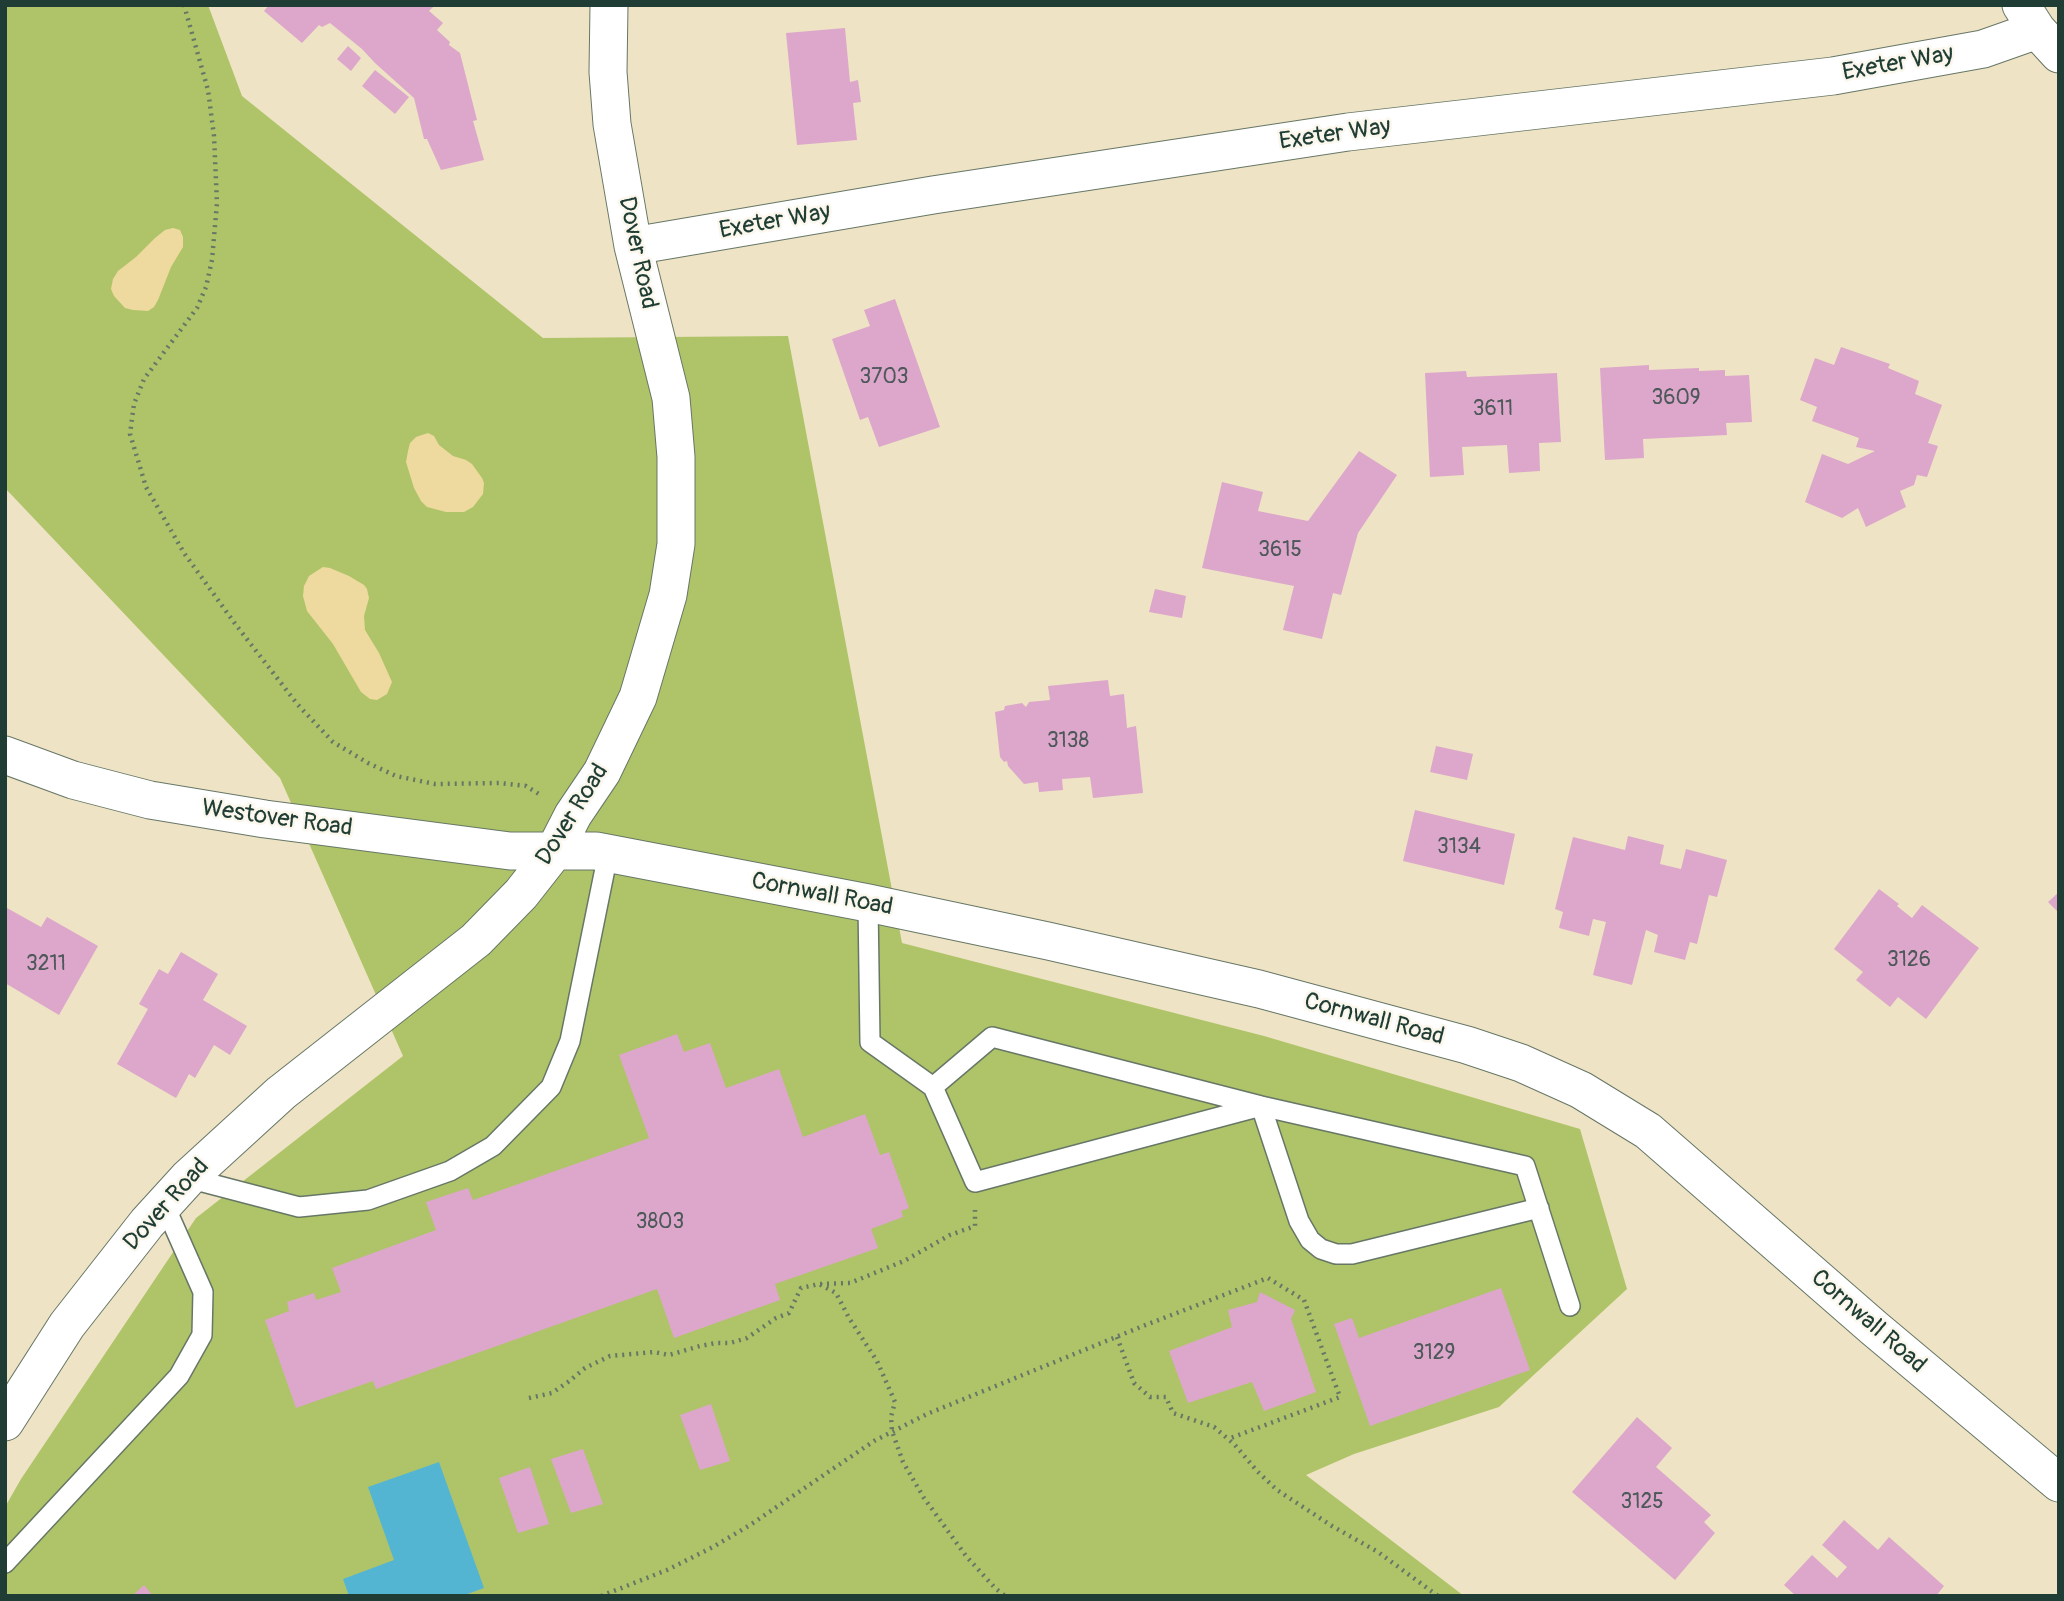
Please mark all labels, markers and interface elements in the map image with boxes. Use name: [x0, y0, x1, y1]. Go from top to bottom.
street label: Exeter Way: [1840, 40, 1956, 88]
street label: Exeter Way: [1277, 113, 1393, 157]
street label: Dover Road: [611, 194, 663, 312]
street label: Exeter Way: [717, 198, 833, 246]
house number: 3703: [860, 365, 908, 391]
house number: 3609: [1651, 386, 1701, 412]
house number: 3611: [1473, 397, 1513, 423]
house number: 3615: [1258, 538, 1302, 564]
house number: 3138: [1047, 729, 1089, 755]
street label: Dover Road: [531, 759, 615, 871]
street label: Westover Road: [200, 794, 354, 844]
house number: 3134: [1437, 835, 1481, 861]
street label: Cornwall Road: [749, 867, 895, 923]
house number: 3126: [1887, 948, 1931, 974]
house number: 3211: [26, 952, 66, 978]
street label: Cornwall Road: [1301, 988, 1447, 1052]
street label: Dover Road: [118, 1153, 216, 1257]
house number: 3803: [636, 1210, 684, 1236]
street label: Cornwall Road: [1804, 1264, 1932, 1380]
house number: 3129: [1413, 1341, 1455, 1367]
house number: 3125: [1620, 1490, 1664, 1516]

